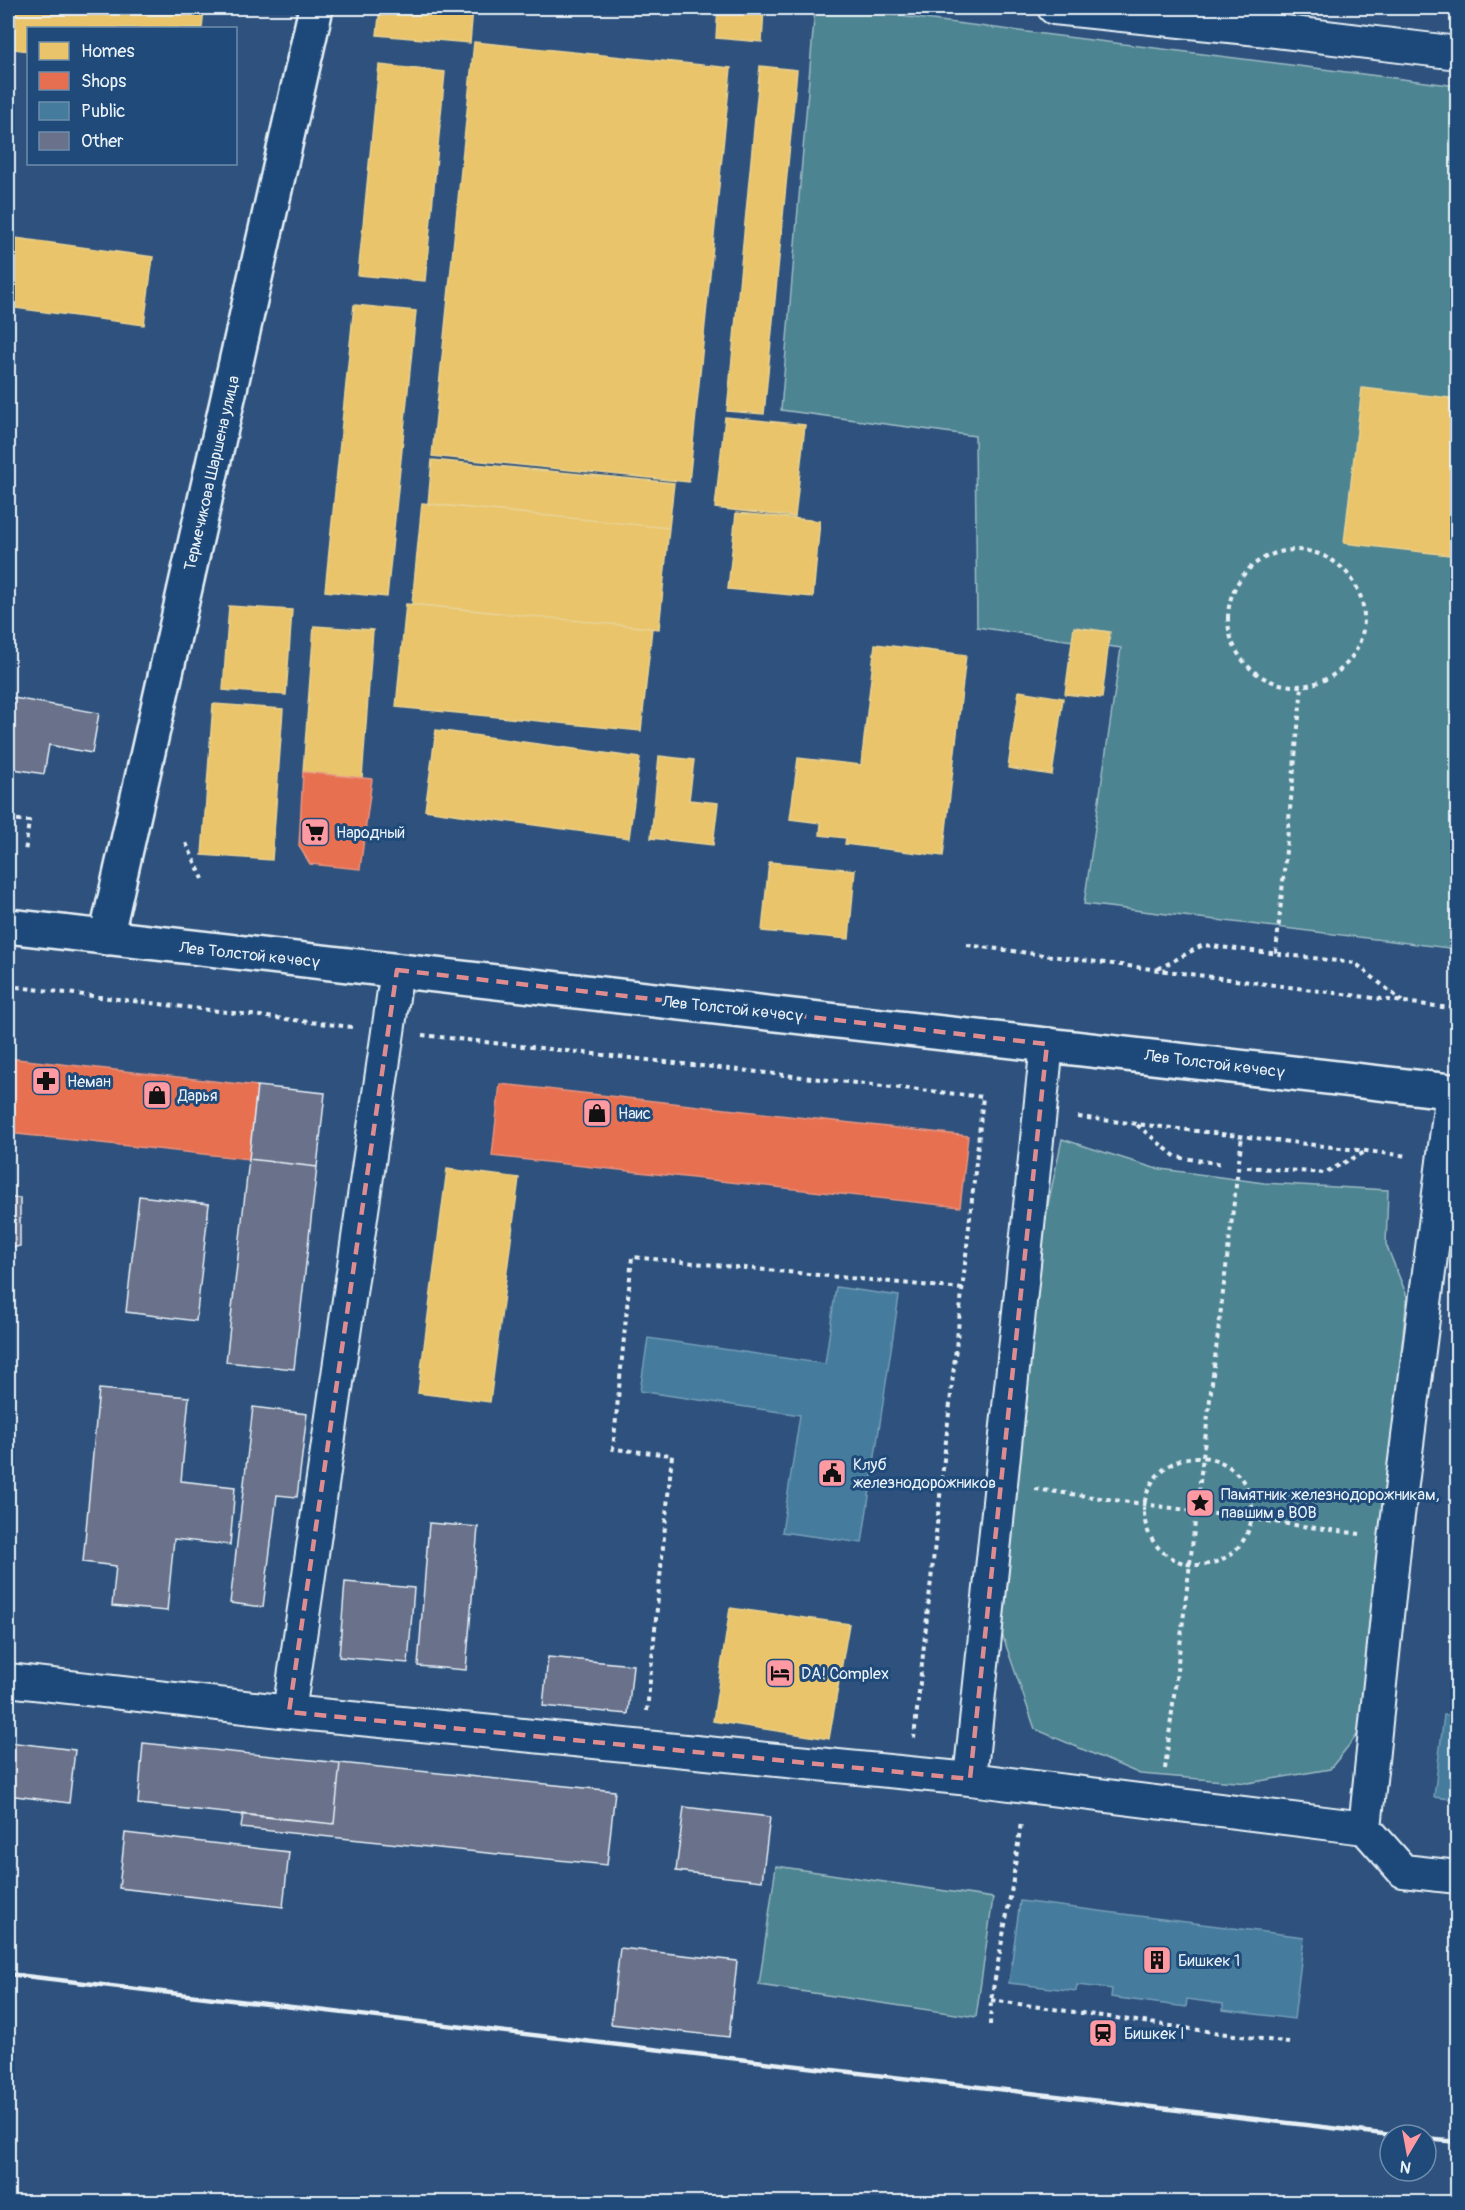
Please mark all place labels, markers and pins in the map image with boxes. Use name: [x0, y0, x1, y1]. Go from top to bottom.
supermarket icon: Народный: [299, 816, 331, 848]
place label: Народный: [336, 823, 405, 843]
pharmacy icon: Неман: [30, 1065, 62, 1097]
place label: Неман: [67, 1072, 111, 1092]
shop icon: Дарья: [141, 1079, 173, 1111]
place label: Дарья: [177, 1086, 217, 1106]
shop icon: Наис: [581, 1097, 613, 1129]
place label: Наис: [618, 1104, 651, 1124]
place label: Клуб железнодорожников: [853, 1455, 996, 1493]
public building icon: Клуб железнодорожников: [816, 1457, 848, 1489]
place label: Памятник железнодорожникам, павшим в ВОВ: [1221, 1485, 1440, 1523]
place icon: Памятник железнодорожникам, павшим в ВОВ: [1184, 1487, 1216, 1519]
hotel icon: DA! Complex: [764, 1657, 796, 1689]
place label: DA! Complex: [801, 1664, 889, 1684]
building icon: Бишкек 1: [1141, 1944, 1173, 1976]
place label: Бишкек 1: [1178, 1951, 1240, 1971]
station icon: Бишкек I: [1087, 2017, 1119, 2049]
place label: Бишкек I: [1124, 2024, 1184, 2044]

